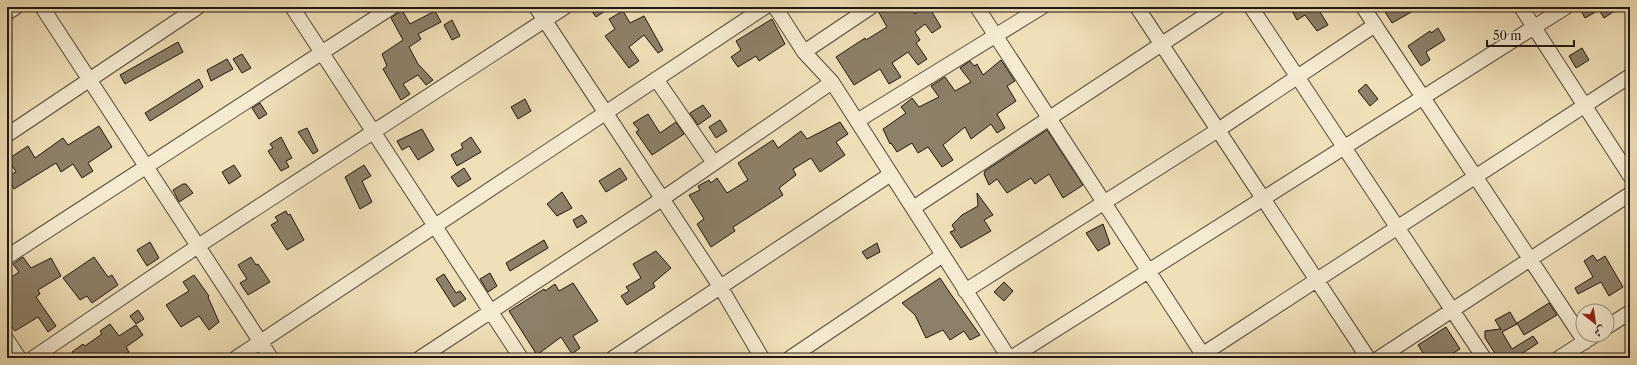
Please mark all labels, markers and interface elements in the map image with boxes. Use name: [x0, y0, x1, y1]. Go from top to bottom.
scale bar: [1487, 22, 1574, 48]
text: 50 m: [1493, 28, 1522, 43]
north arrow: [1575, 303, 1615, 343]
text: ش: [1592, 323, 1608, 340]

